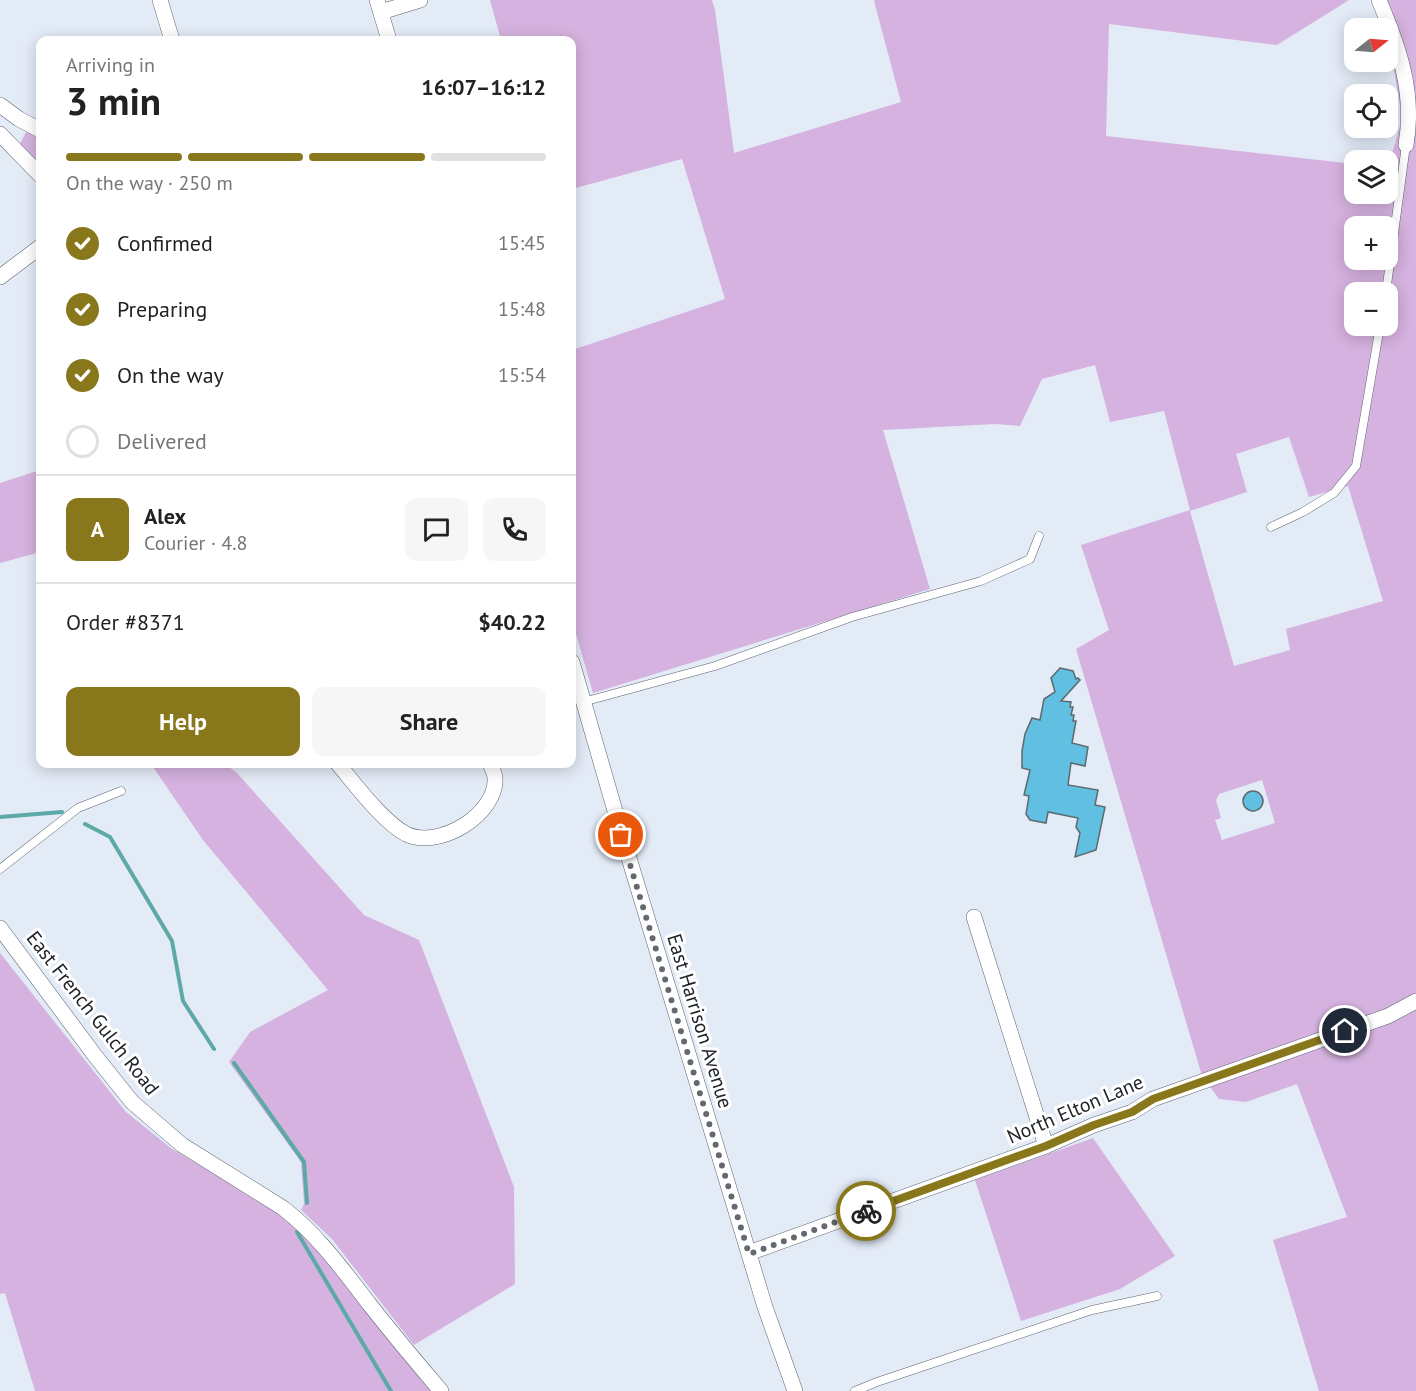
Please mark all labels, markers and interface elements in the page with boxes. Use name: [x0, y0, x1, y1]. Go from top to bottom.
north arrow: [1344, 18, 1398, 72]
map controls: [1344, 18, 1398, 336]
text: Arriving in: [66, 52, 155, 78]
text: 16:07–16:12: [421, 73, 546, 101]
text: 3 min: [66, 75, 161, 126]
button: locate: [1344, 84, 1398, 138]
button: layers: [1344, 150, 1398, 204]
text: On the way · 250 m: [66, 170, 233, 196]
button: +: [1344, 216, 1398, 270]
icon: check: [66, 227, 99, 260]
text: Confirmed: [117, 229, 213, 257]
text: 15:45: [498, 230, 546, 256]
button: −: [1344, 282, 1398, 336]
icon: check: [66, 293, 99, 326]
text: Preparing: [117, 295, 207, 323]
text: 15:48: [498, 296, 546, 322]
icon: check: [66, 359, 99, 392]
text: On the way: [117, 361, 224, 389]
text: 15:54: [498, 362, 546, 388]
text: Delivered: [117, 427, 207, 455]
button: chat: [405, 498, 468, 561]
button: phone: [483, 498, 546, 561]
text: Alex: [144, 502, 186, 530]
text: A: [91, 515, 104, 543]
text: Courier · 4.8: [144, 530, 247, 556]
text: Order #8371: [66, 608, 185, 636]
text: $40.22: [478, 608, 546, 636]
button: Help: [66, 687, 300, 756]
button: Share: [312, 687, 546, 756]
pin: [595, 809, 646, 860]
icon: bag: [604, 818, 637, 851]
street label: East French Gulch Road: [21, 926, 165, 1100]
street label: East Harrison Avenue: [661, 931, 739, 1111]
pin: [1319, 1005, 1370, 1056]
icon: home: [1328, 1014, 1361, 1047]
street label: North Elton Lane: [1003, 1069, 1147, 1149]
courier: [836, 1181, 896, 1241]
icon: bike: [850, 1195, 883, 1228]

